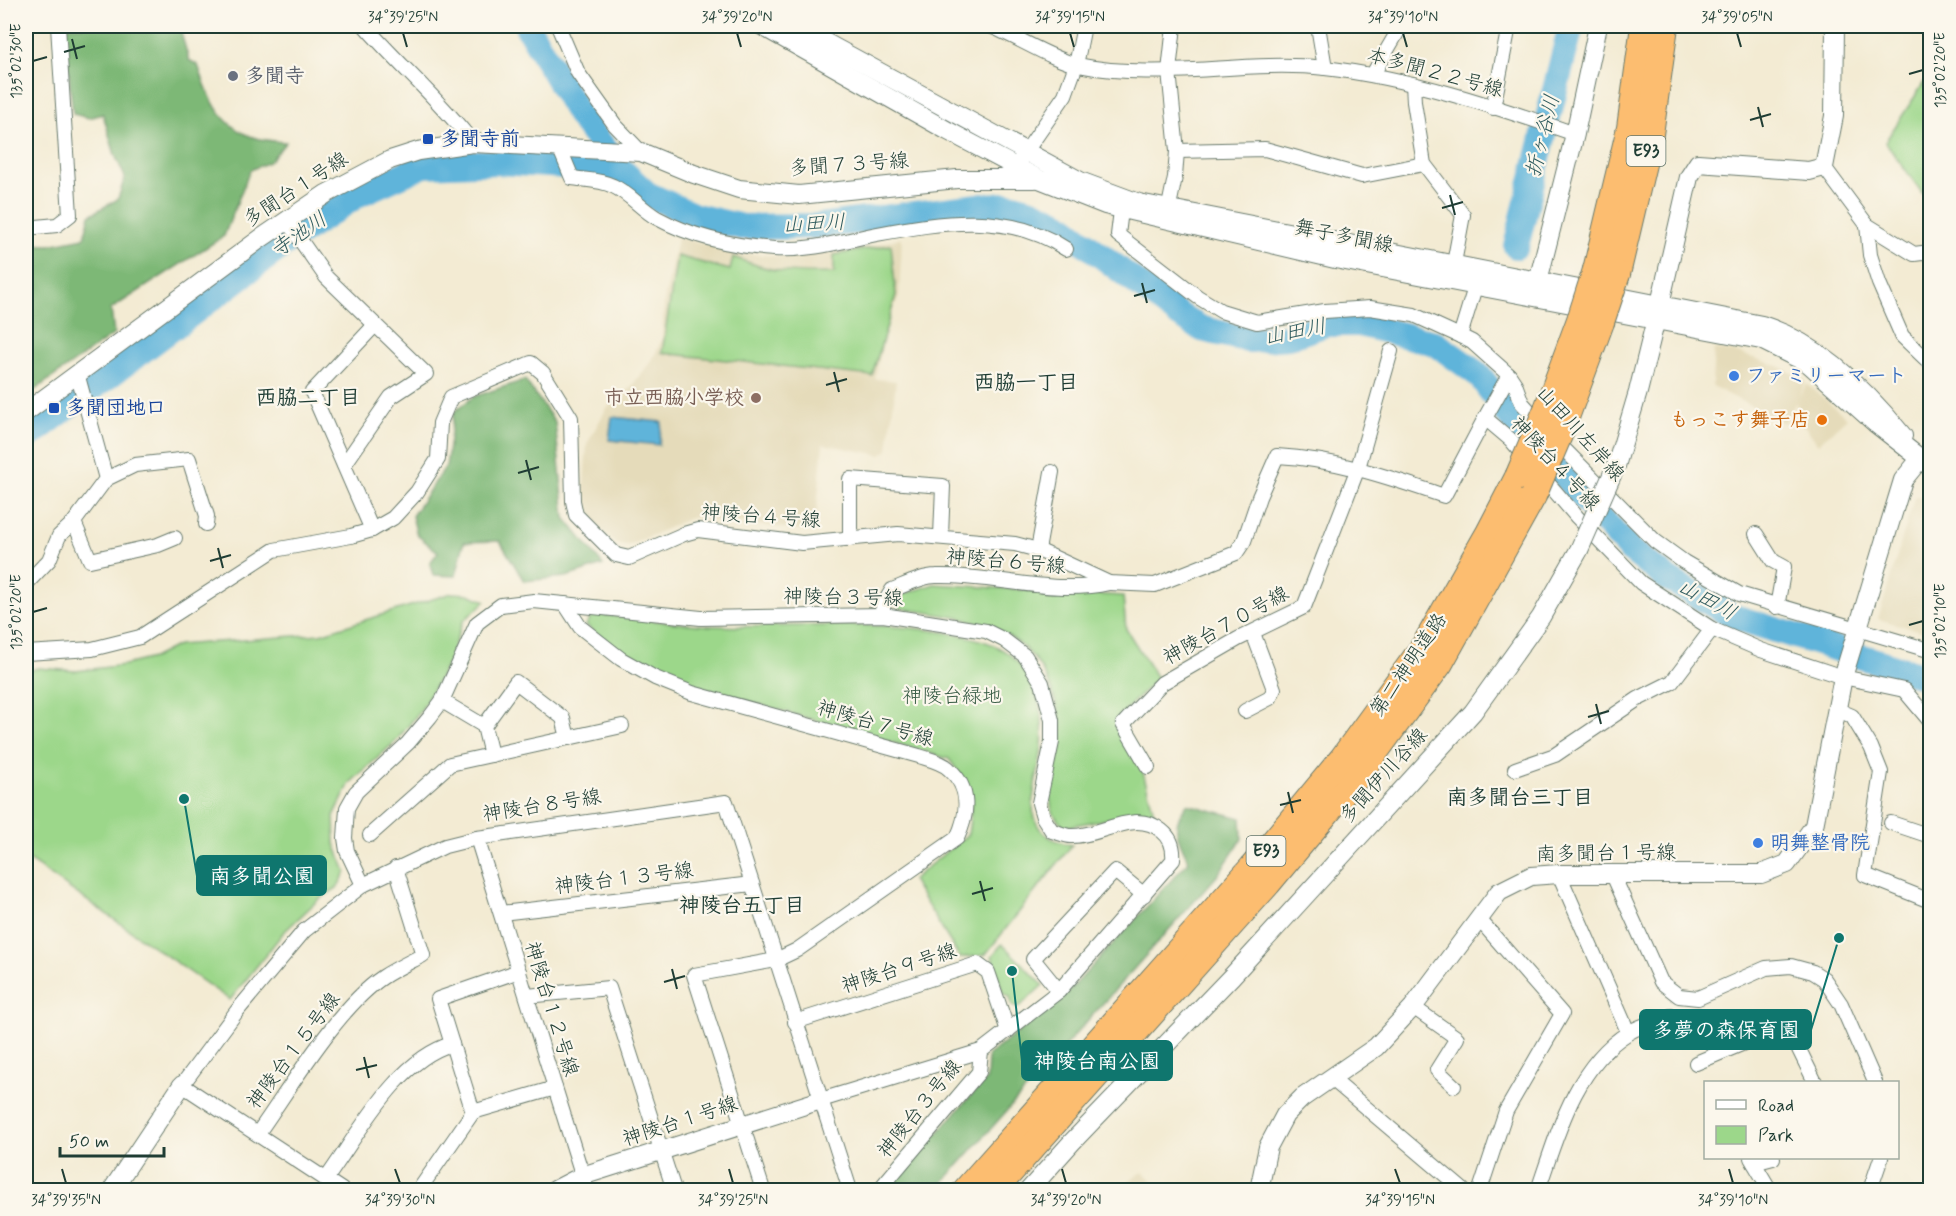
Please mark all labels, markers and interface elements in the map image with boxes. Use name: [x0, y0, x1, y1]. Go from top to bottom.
text: 34°39'25"N: [368, 8, 438, 28]
text: 34°39'20"N: [701, 8, 773, 28]
text: 34°39'15"N: [1035, 8, 1105, 28]
text: 34°39'10"N: [1368, 8, 1438, 28]
text: 34°39'05"N: [1701, 8, 1773, 28]
text: 135°02'30"E: [7, 23, 27, 99]
text: 135°02'20"E: [1931, 32, 1951, 108]
street label: 本多聞２２号線: [1364, 42, 1506, 104]
place label: 多聞寺: [245, 63, 305, 90]
marker: 多聞寺: [226, 69, 240, 83]
water label: 折ヶ谷川: [1519, 92, 1567, 180]
place label: 多聞寺前: [440, 126, 520, 153]
marker: 多聞寺前: [421, 132, 435, 146]
road number: E93: [1626, 136, 1666, 166]
street label: 多聞台１号線: [238, 146, 354, 234]
street label: 多聞７３号線: [788, 147, 910, 183]
water label: 寺池川: [265, 205, 333, 265]
water label: 山田川: [782, 208, 846, 240]
street label: 舞子多聞線: [1292, 214, 1396, 260]
water label: 山田川: [1261, 312, 1329, 352]
place label: ファミリーマート: [1746, 363, 1907, 390]
district label: 西脇一丁目: [974, 369, 1079, 397]
marker: ファミリーマート: [1727, 369, 1741, 383]
street label: 山田川左岸線: [1530, 380, 1630, 488]
district label: 西脇二丁目: [256, 384, 361, 412]
place label: 市立西脇小学校: [604, 385, 744, 412]
marker: 市立西脇小学校: [749, 391, 763, 405]
place label: 多聞団地口: [66, 395, 166, 422]
marker: 多聞団地口: [47, 401, 61, 415]
place label: もっこす舞子店: [1670, 407, 1810, 434]
street label: 神陵台４号線: [1504, 411, 1606, 517]
marker: もっこす舞子店: [1815, 413, 1829, 427]
street label: 神陵台４号線: [700, 499, 822, 535]
street label: 神陵台６号線: [945, 543, 1067, 581]
water label: 山田川: [1673, 572, 1741, 628]
text: 135°02'20"E: [7, 574, 27, 650]
street label: 神陵台７０号線: [1158, 580, 1294, 672]
street label: 神陵台３号線: [783, 583, 903, 613]
text: 135°02'10"E: [1931, 583, 1951, 659]
street label: 第二神明道路: [1364, 608, 1454, 722]
park label: 神陵台緑地: [902, 683, 1002, 710]
street label: 神陵台７号線: [814, 694, 936, 754]
street label: 多聞伊川谷線: [1334, 722, 1434, 830]
street label: 神陵台８号線: [481, 783, 603, 829]
district label: 南多聞台三丁目: [1447, 784, 1594, 812]
place label: 明舞整骨院: [1770, 830, 1870, 857]
road number: E93: [1246, 836, 1286, 866]
marker: 明舞整骨院: [1751, 836, 1765, 850]
street label: 南多聞台１号線: [1536, 839, 1676, 869]
callout: 南多聞公園: [197, 856, 326, 895]
street label: 神陵台１３号線: [553, 857, 695, 901]
text: 南多聞公園: [210, 863, 315, 891]
district label: 神陵台五丁目: [679, 892, 805, 920]
street label: 神陵台１２号線: [518, 938, 584, 1080]
street label: 神陵台９号線: [838, 938, 960, 1000]
street label: 神陵台１５号線: [241, 987, 347, 1115]
callout: 多夢の森保育園: [1640, 1010, 1811, 1049]
text: 多夢の森保育園: [1653, 1017, 1800, 1045]
callout: 神陵台南公園: [1022, 1041, 1172, 1080]
text: 神陵台南公園: [1034, 1048, 1160, 1076]
street label: 神陵台３号線: [872, 1054, 968, 1164]
legend: [1704, 1081, 1899, 1159]
street label: 神陵台１号線: [619, 1091, 741, 1153]
text: Road: [1758, 1094, 1794, 1118]
scale bar: [60, 1120, 164, 1158]
text: Park: [1758, 1124, 1794, 1148]
text: 50 m: [69, 1130, 109, 1154]
text: 34°39'35"N: [31, 1191, 101, 1211]
text: 34°39'30"N: [365, 1191, 435, 1211]
text: 34°39'25"N: [698, 1191, 768, 1211]
text: 34°39'20"N: [1030, 1191, 1102, 1211]
text: 34°39'15"N: [1365, 1191, 1435, 1211]
text: 34°39'10"N: [1698, 1191, 1768, 1211]

